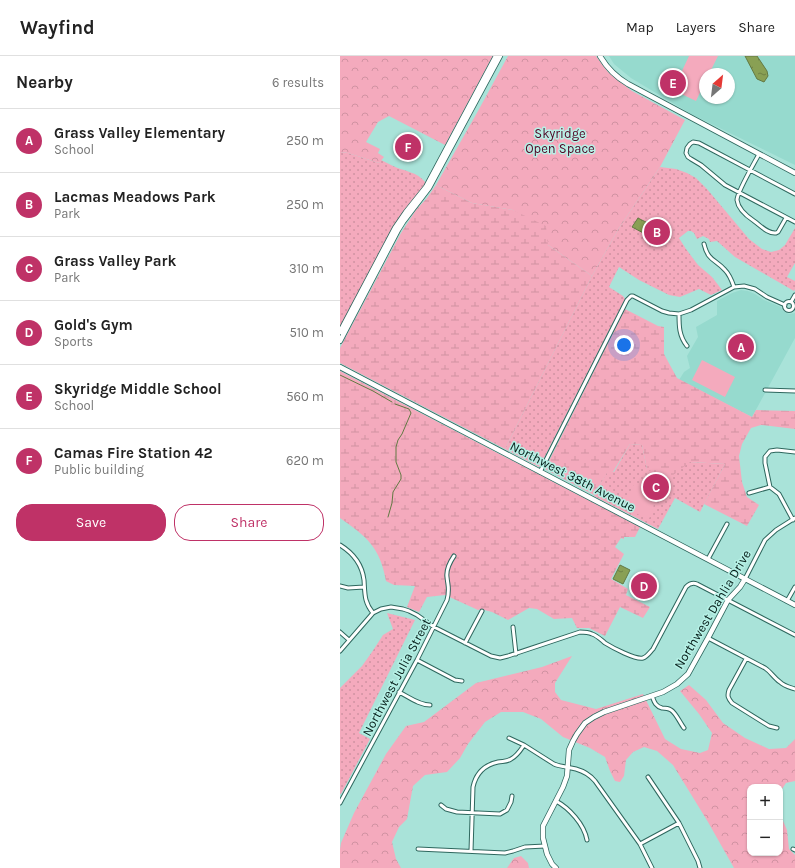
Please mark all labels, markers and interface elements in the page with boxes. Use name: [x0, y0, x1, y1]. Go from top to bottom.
text: Wayfind: [20, 17, 95, 39]
text: Map: [626, 19, 654, 36]
text: Layers: [676, 19, 716, 36]
text: Share: [738, 19, 775, 36]
pin: E: [660, 68, 686, 98]
north arrow: [699, 68, 735, 104]
text: Nearby: [16, 72, 73, 92]
text: 6 results: [272, 75, 324, 90]
text: Grass Valley Elementary: [54, 124, 225, 142]
park label: Skyridge Open Space: [525, 126, 595, 156]
pin: F: [395, 132, 421, 162]
text: A: [25, 133, 33, 148]
text: 250 m: [286, 133, 324, 148]
text: School: [54, 142, 94, 157]
text: Lacmas Meadows Park: [54, 188, 216, 206]
text: B: [25, 197, 33, 212]
text: 250 m: [286, 197, 324, 212]
text: Park: [54, 206, 80, 221]
pin: B: [644, 217, 670, 247]
text: Grass Valley Park: [54, 252, 176, 270]
text: C: [25, 261, 33, 276]
text: 310 m: [289, 261, 324, 276]
text: Park: [54, 270, 80, 285]
text: Gold's Gym: [54, 316, 133, 334]
text: D: [25, 325, 33, 340]
text: 510 m: [289, 325, 324, 340]
pin: A: [728, 332, 754, 362]
text: Sports: [54, 334, 93, 349]
your location: [614, 335, 634, 355]
text: Skyridge Middle School: [54, 380, 222, 398]
text: E: [25, 389, 33, 404]
text: 560 m: [286, 389, 324, 404]
text: School: [54, 398, 94, 413]
street label: Northwest 38th Avenue: [508, 438, 638, 515]
text: Camas Fire Station 42: [54, 444, 212, 462]
text: F: [25, 453, 33, 468]
text: 620 m: [286, 453, 324, 468]
text: Public building: [54, 462, 144, 477]
pin: C: [643, 472, 669, 502]
button: Save: [16, 504, 166, 541]
button: Share: [174, 504, 324, 541]
street label: Northwest Dahlia Drive: [671, 547, 754, 671]
pin: D: [631, 571, 657, 601]
street label: Northwest Julia Street: [359, 616, 434, 739]
map controls: [747, 784, 783, 856]
button: +: [747, 784, 783, 820]
button: −: [747, 820, 783, 856]

